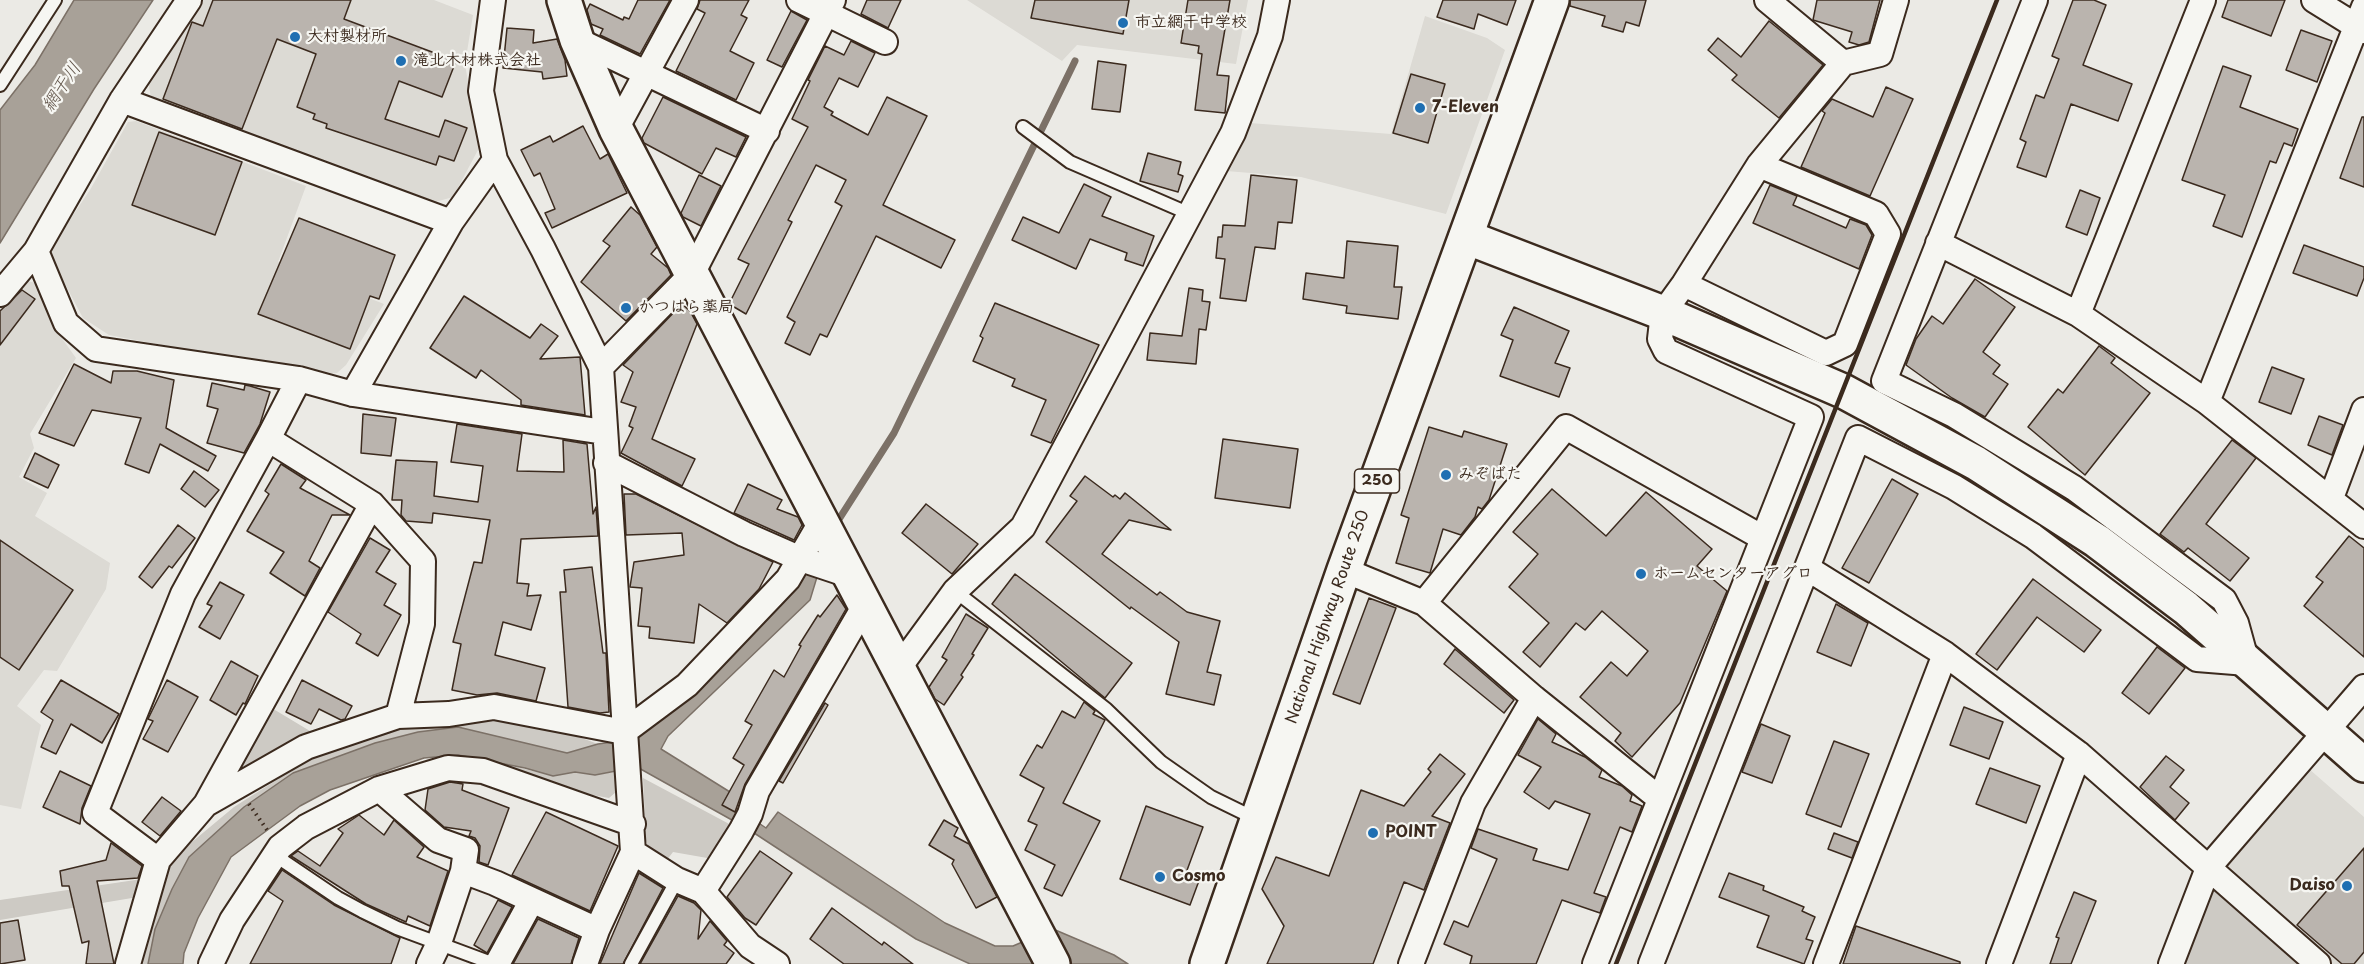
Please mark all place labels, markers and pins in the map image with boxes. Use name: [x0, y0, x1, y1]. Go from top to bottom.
place label: 市立網干中学校: [1135, 13, 1247, 33]
marker: 市立網干中学校: [1116, 16, 1130, 30]
place label: 大村製材所: [307, 27, 387, 47]
marker: 大村製材所: [288, 30, 302, 44]
place label: 滝北木材株式会社: [413, 51, 541, 71]
marker: 滝北木材株式会社: [394, 54, 408, 68]
place label: 7-Eleven: [1432, 98, 1499, 118]
marker: 7-Eleven: [1413, 101, 1427, 115]
place label: かつはら薬局: [638, 298, 734, 318]
marker: かつはら薬局: [619, 301, 633, 315]
place label: みぞばた: [1458, 465, 1522, 485]
marker: みぞばた: [1439, 468, 1453, 482]
place label: ホームセンターアグロ: [1653, 564, 1813, 584]
marker: ホームセンターアグロ: [1634, 567, 1648, 581]
place label: POINT: [1385, 823, 1437, 843]
marker: POINT: [1366, 826, 1380, 840]
place label: Cosmo: [1172, 867, 1225, 887]
marker: Cosmo: [1153, 870, 1167, 884]
place label: Daiso: [2289, 876, 2335, 896]
marker: Daiso: [2340, 879, 2354, 893]

